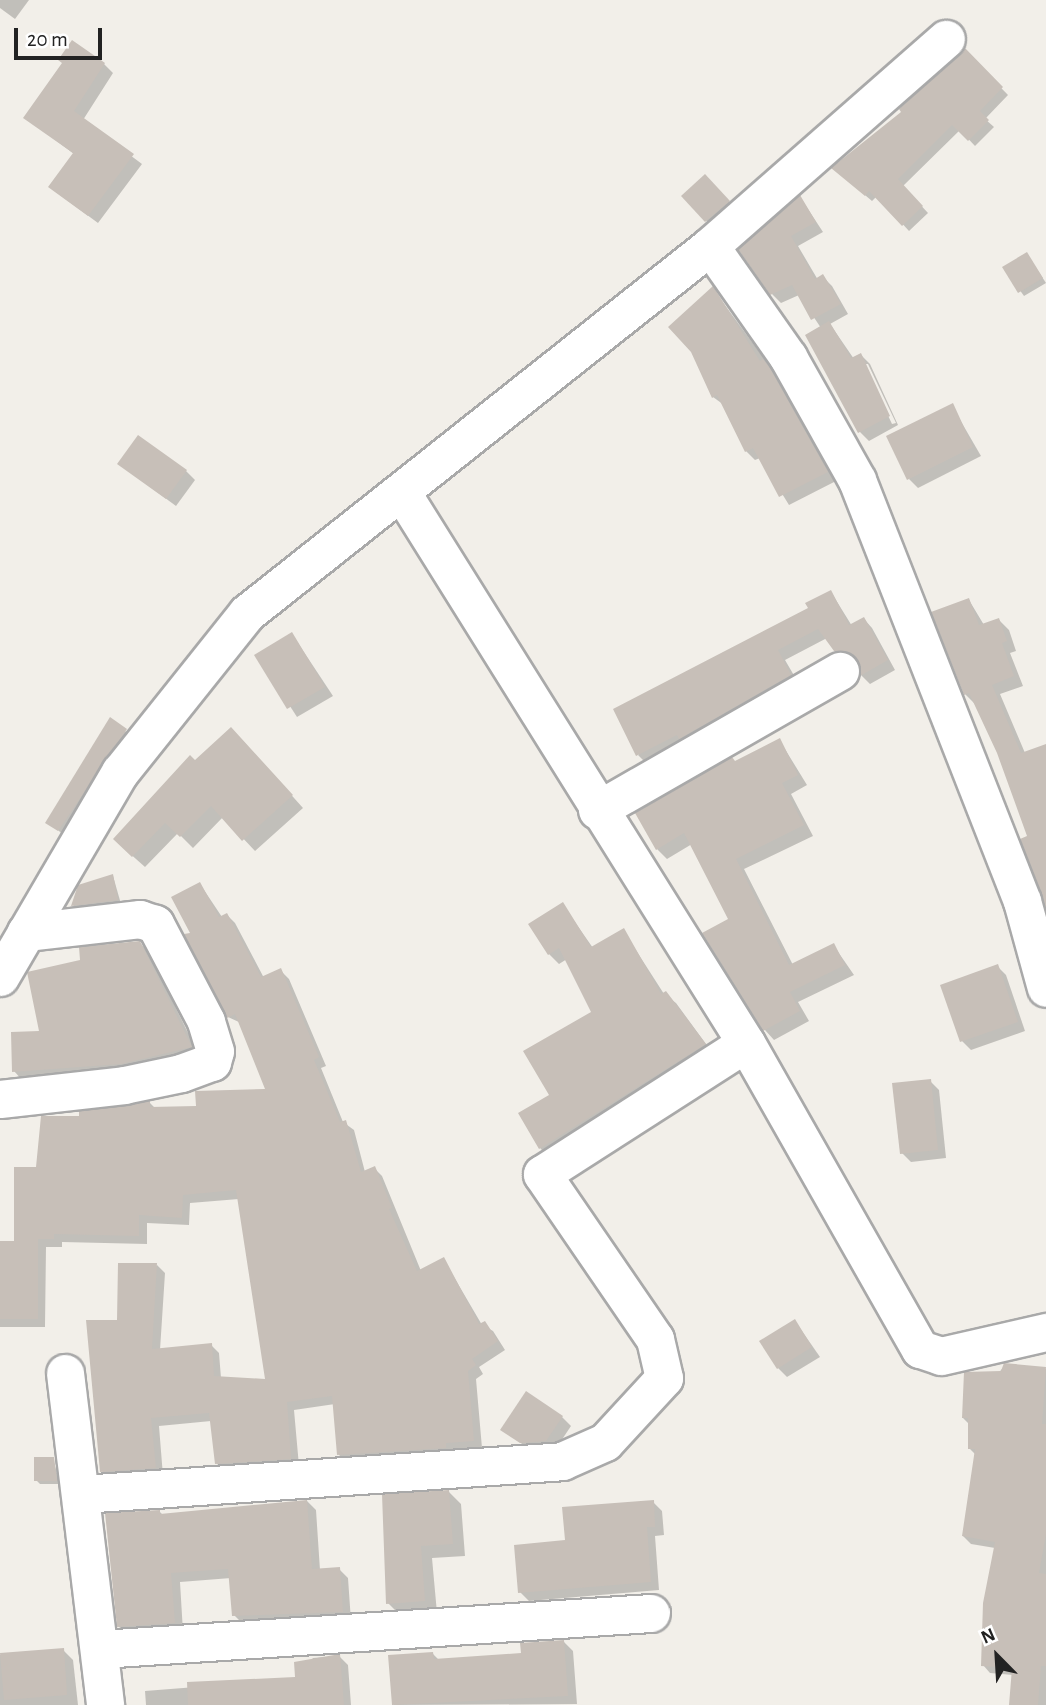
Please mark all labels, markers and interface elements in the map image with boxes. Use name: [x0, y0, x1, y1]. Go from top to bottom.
scale bar: [18, 14, 105, 58]
text: 20 m: [27, 29, 68, 50]
north arrow: [962, 1621, 1032, 1691]
text: N: [978, 1625, 998, 1648]

